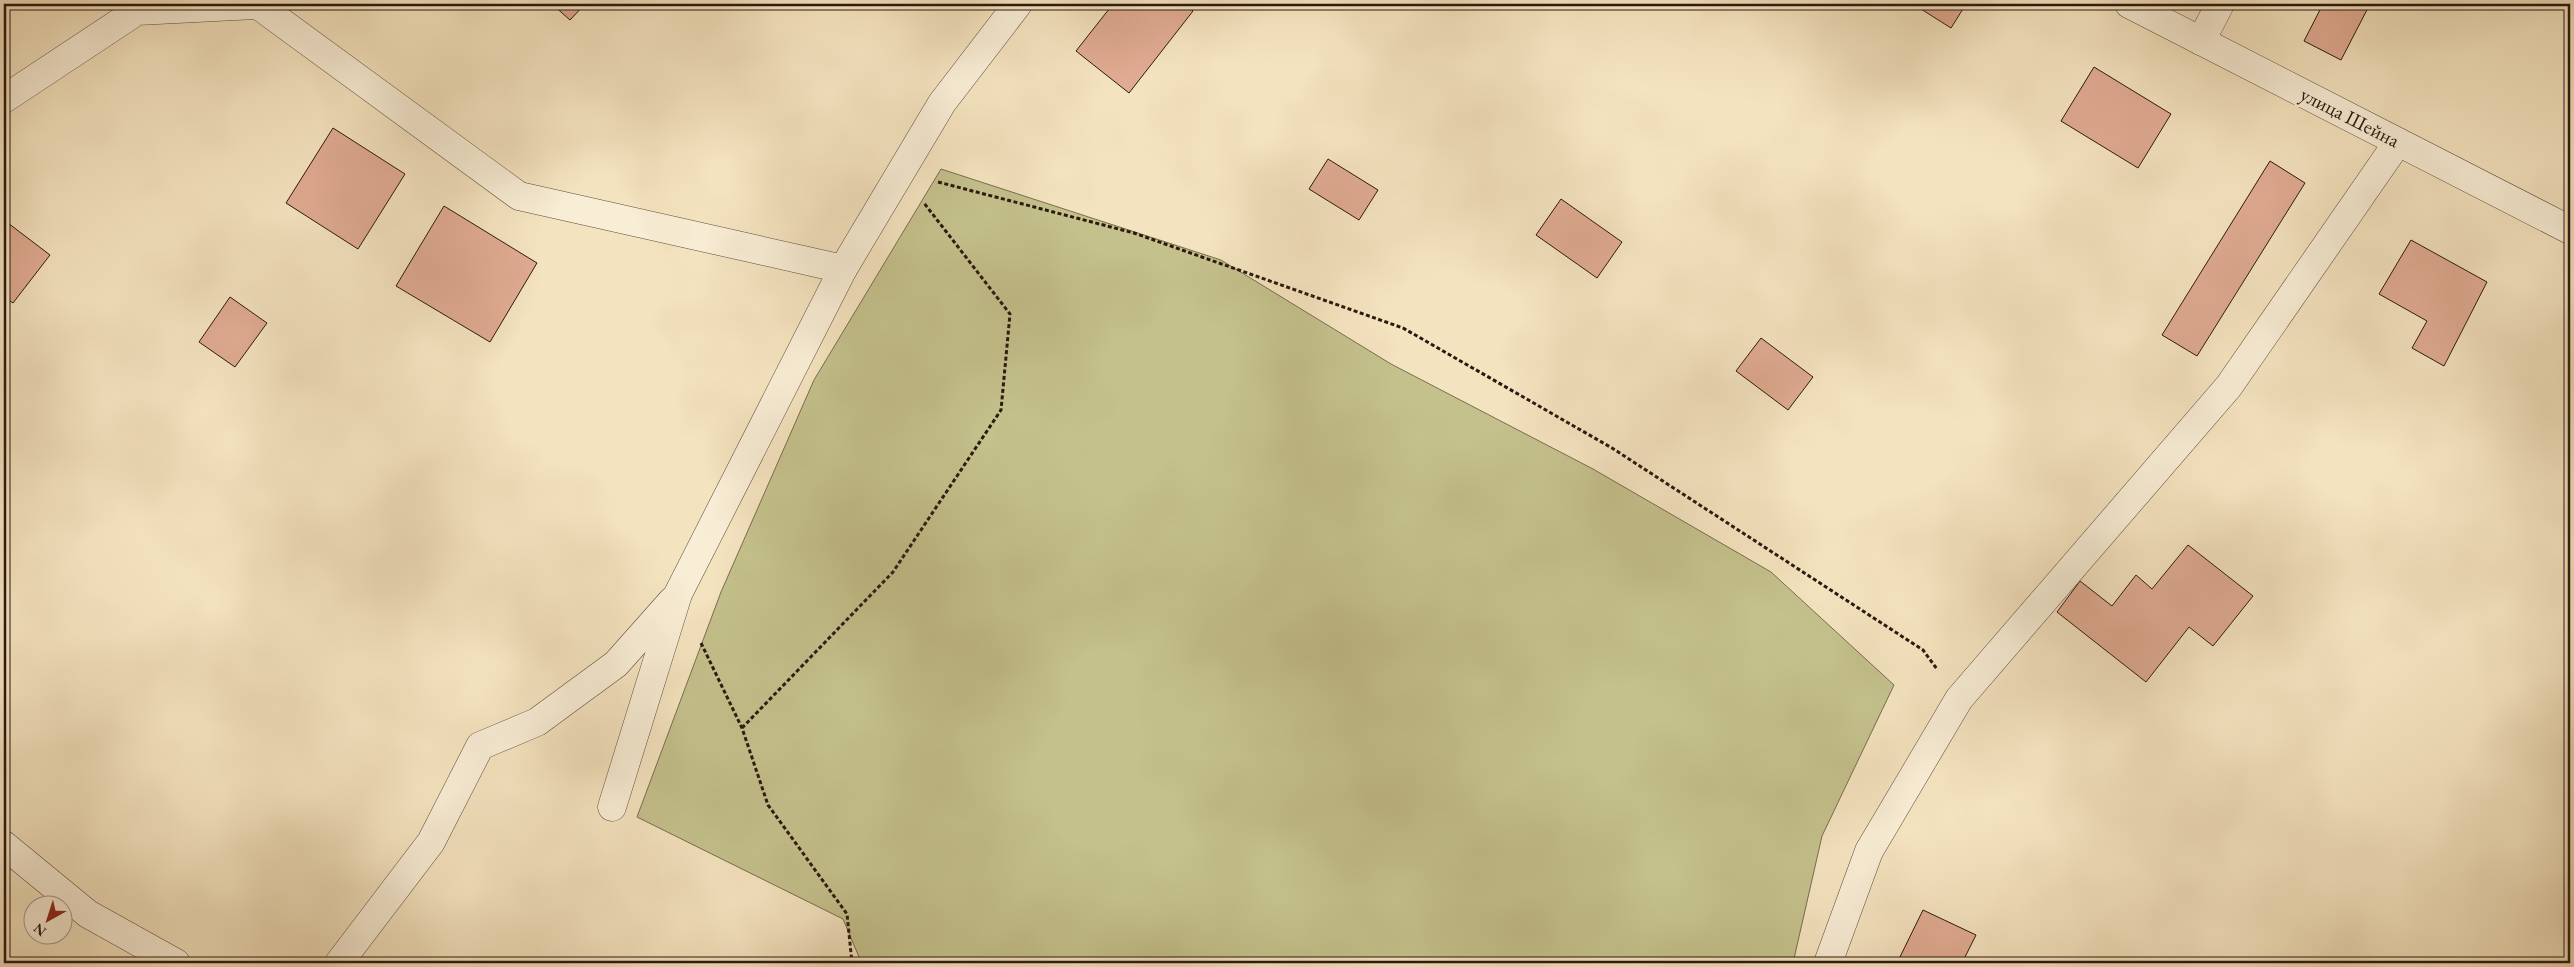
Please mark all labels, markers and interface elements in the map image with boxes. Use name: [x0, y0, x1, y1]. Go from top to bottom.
street label: улица Шейна: [2296, 81, 2404, 153]
north arrow: [22, 894, 72, 944]
text: N: [29, 919, 50, 941]

